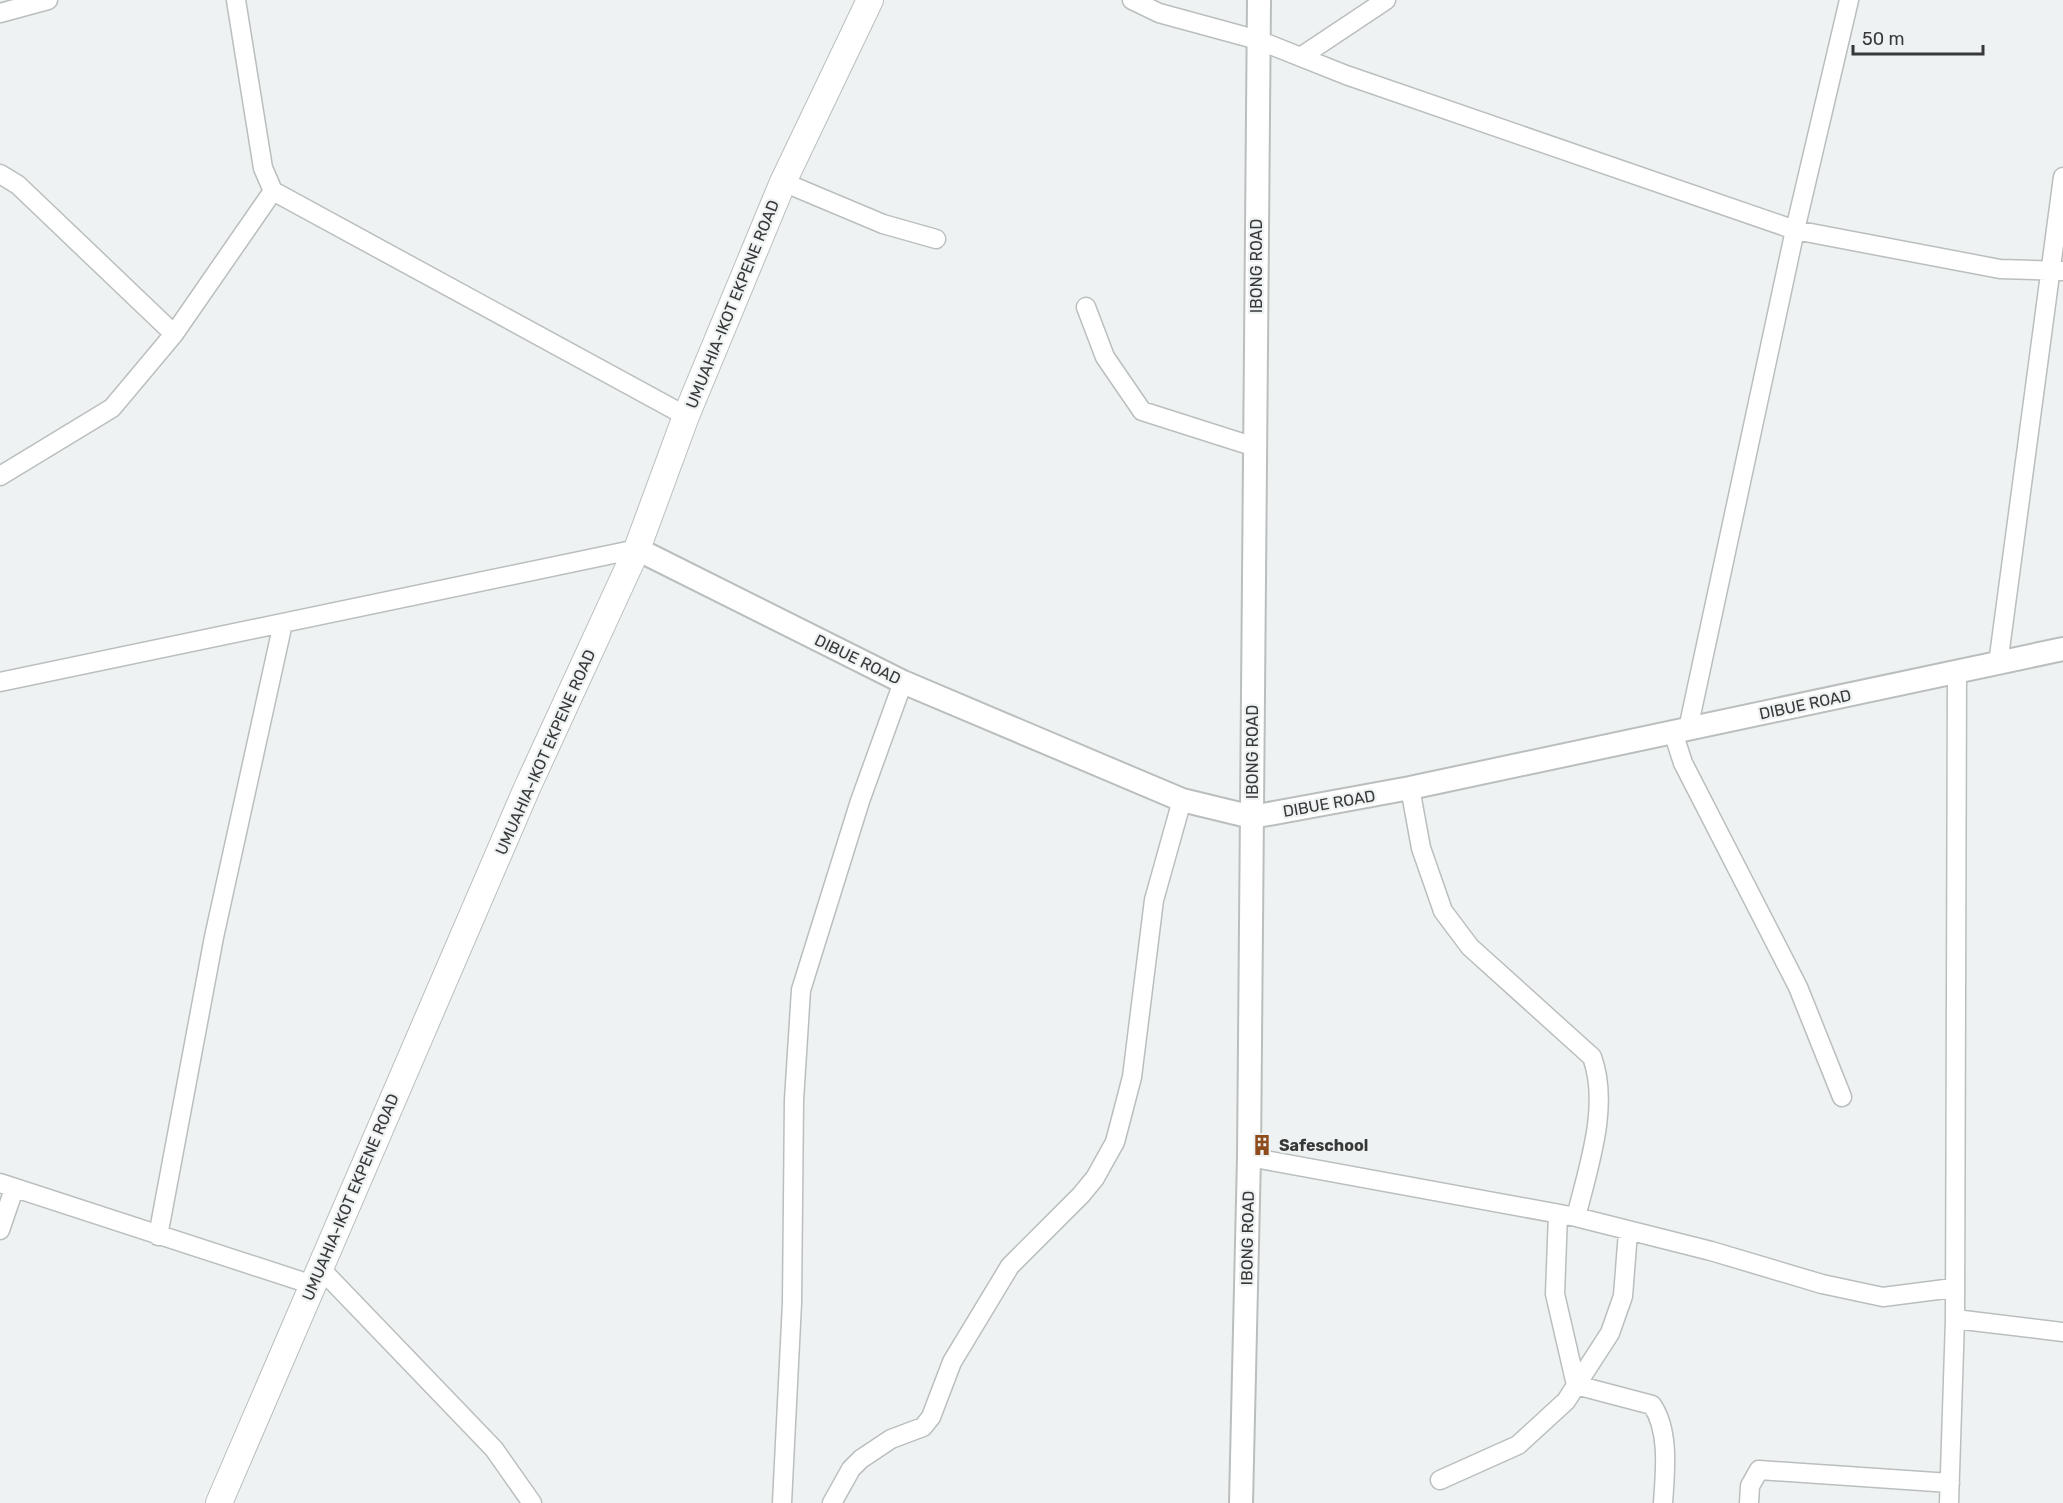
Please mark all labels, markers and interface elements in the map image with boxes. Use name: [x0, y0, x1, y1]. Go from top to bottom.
scale bar: [1853, 18, 1984, 56]
text: 50 m: [1862, 28, 1905, 50]
street label: UMUAHIA-IKOT EKPENE ROAD: [682, 197, 783, 411]
street label: IBONG ROAD: [1247, 219, 1266, 313]
street label: DIBUE ROAD: [811, 630, 904, 689]
street label: UMUAHIA-IKOT EKPENE ROAD: [491, 646, 599, 858]
street label: DIBUE ROAD: [1757, 685, 1853, 724]
street label: IBONG ROAD: [1243, 705, 1262, 799]
street label: DIBUE ROAD: [1281, 786, 1377, 821]
street label: UMUAHIA-IKOT EKPENE ROAD: [298, 1091, 403, 1304]
building icon: Safeschool: [1250, 1133, 1274, 1157]
place label: Safeschool: [1279, 1136, 1368, 1155]
street label: IBONG ROAD: [1237, 1191, 1258, 1286]

